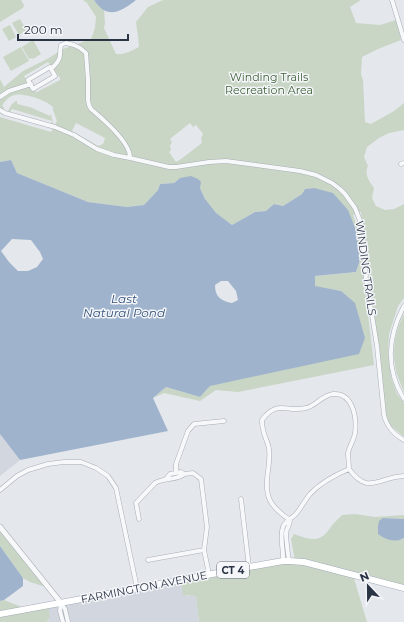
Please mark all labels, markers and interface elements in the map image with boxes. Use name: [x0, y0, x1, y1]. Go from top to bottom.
scale bar: [18, 16, 128, 42]
text: 200 m: [24, 22, 63, 37]
park label: Winding Trails Recreation Area: [225, 70, 313, 97]
street label: WINDING TRAILS: [352, 220, 380, 317]
water label: Last Natural Pond: [83, 291, 166, 320]
road number: CT 4: [217, 562, 249, 578]
north arrow: [348, 566, 388, 606]
street label: FARMINGTON AVENUE: [80, 568, 208, 606]
text: N: [358, 569, 371, 585]

